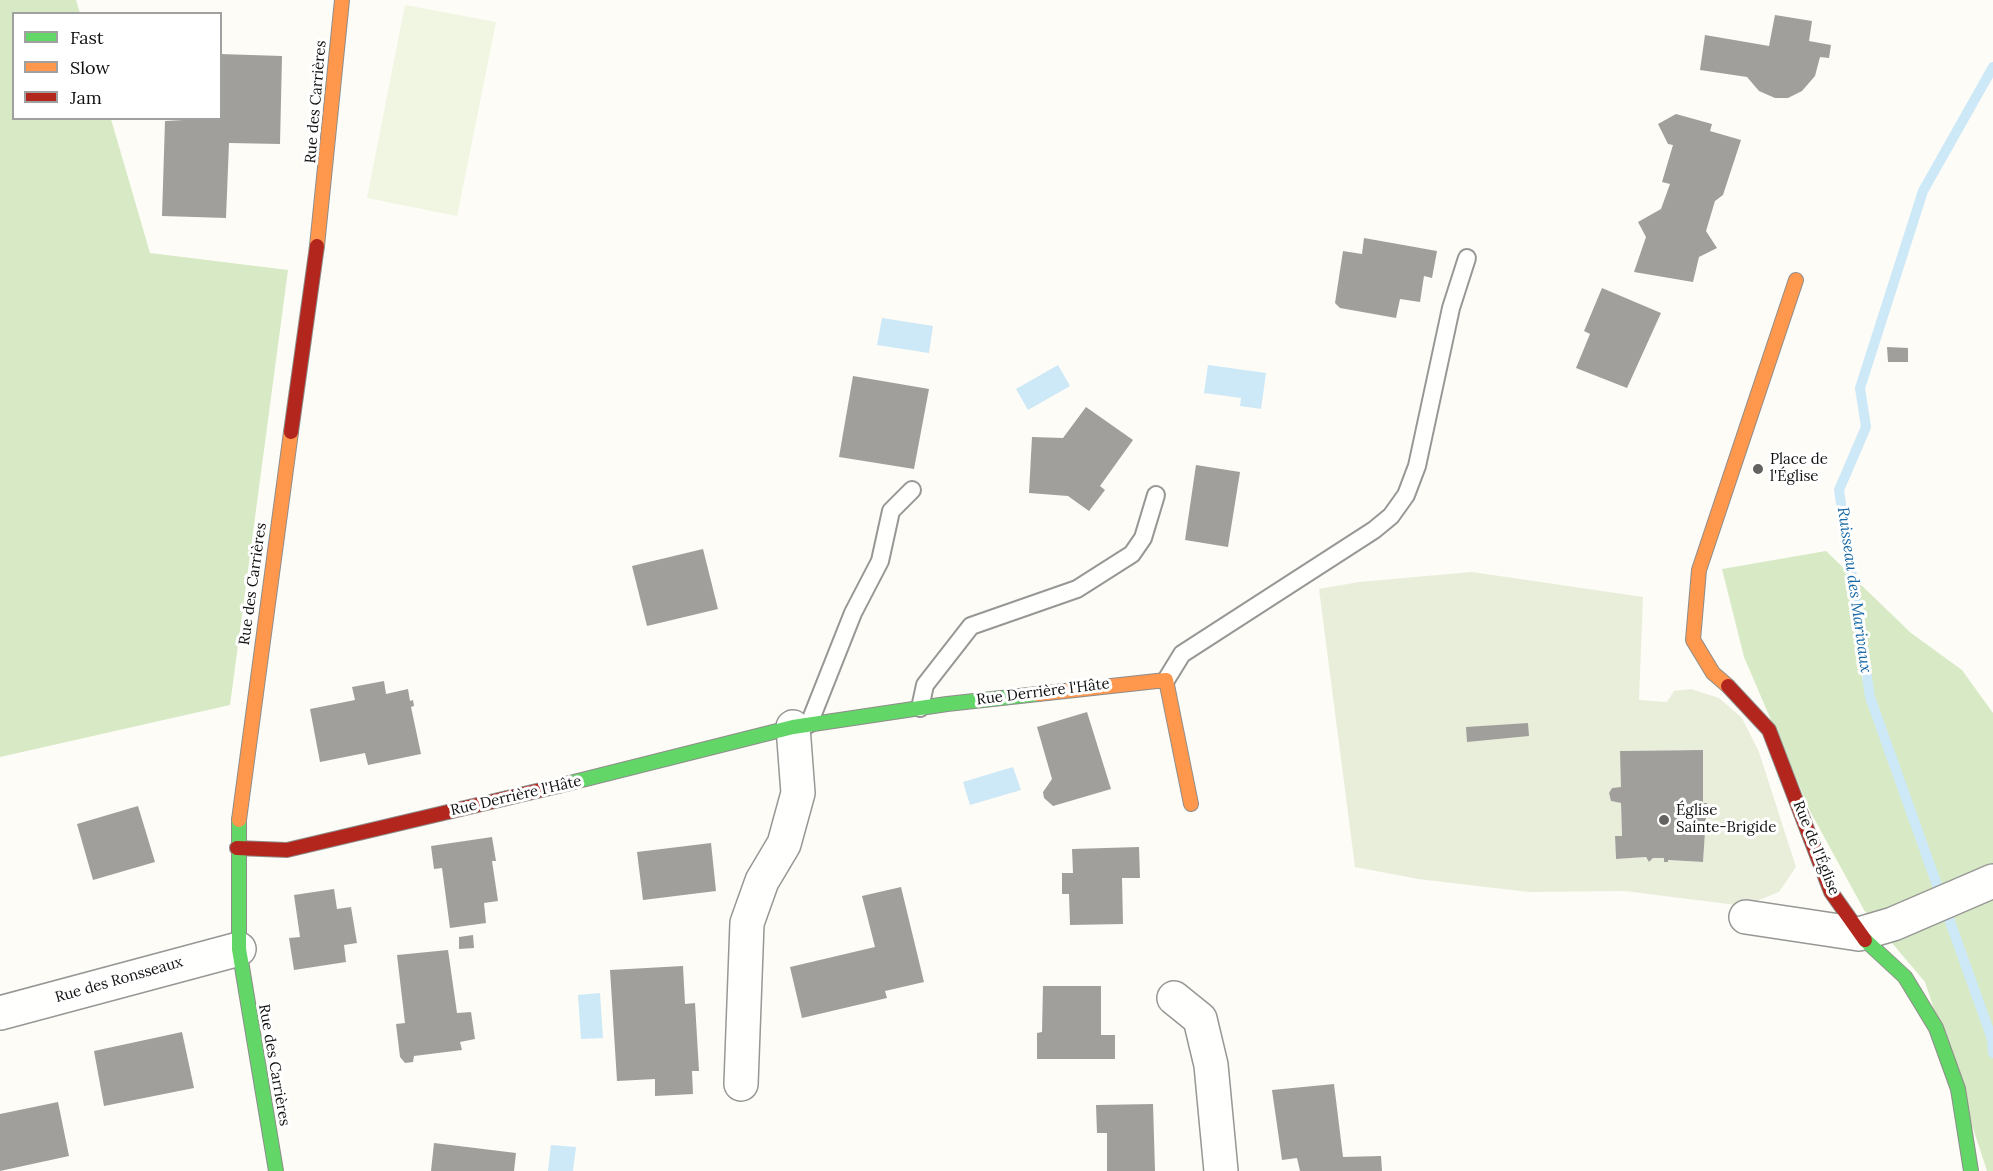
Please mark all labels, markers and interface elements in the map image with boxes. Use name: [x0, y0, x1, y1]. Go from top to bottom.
legend: [12, 12, 222, 120]
text: Fast: [70, 26, 104, 49]
street label: Rue des Carrières: [302, 40, 330, 164]
text: Slow: [70, 56, 110, 79]
text: Jam: [70, 86, 102, 109]
place label: Place de l'Église: [1770, 451, 1828, 486]
marker: Place de l'Église: [1751, 462, 1765, 476]
water label: Ruisseau des Marivaux: [1833, 506, 1875, 674]
street label: Rue des Carrières: [235, 522, 271, 646]
street label: Rue Derrière l'Hâte: [975, 675, 1111, 709]
street label: Rue Derrière l'Hâte: [449, 772, 583, 820]
street label: Rue de l'Église: [1789, 798, 1843, 898]
place label: Église Sainte-Brigide: [1676, 802, 1776, 837]
marker: Église Sainte-Brigide: [1657, 813, 1671, 827]
street label: Rue des Ronsseaux: [53, 953, 185, 1007]
street label: Rue des Carrières: [254, 1003, 294, 1127]

